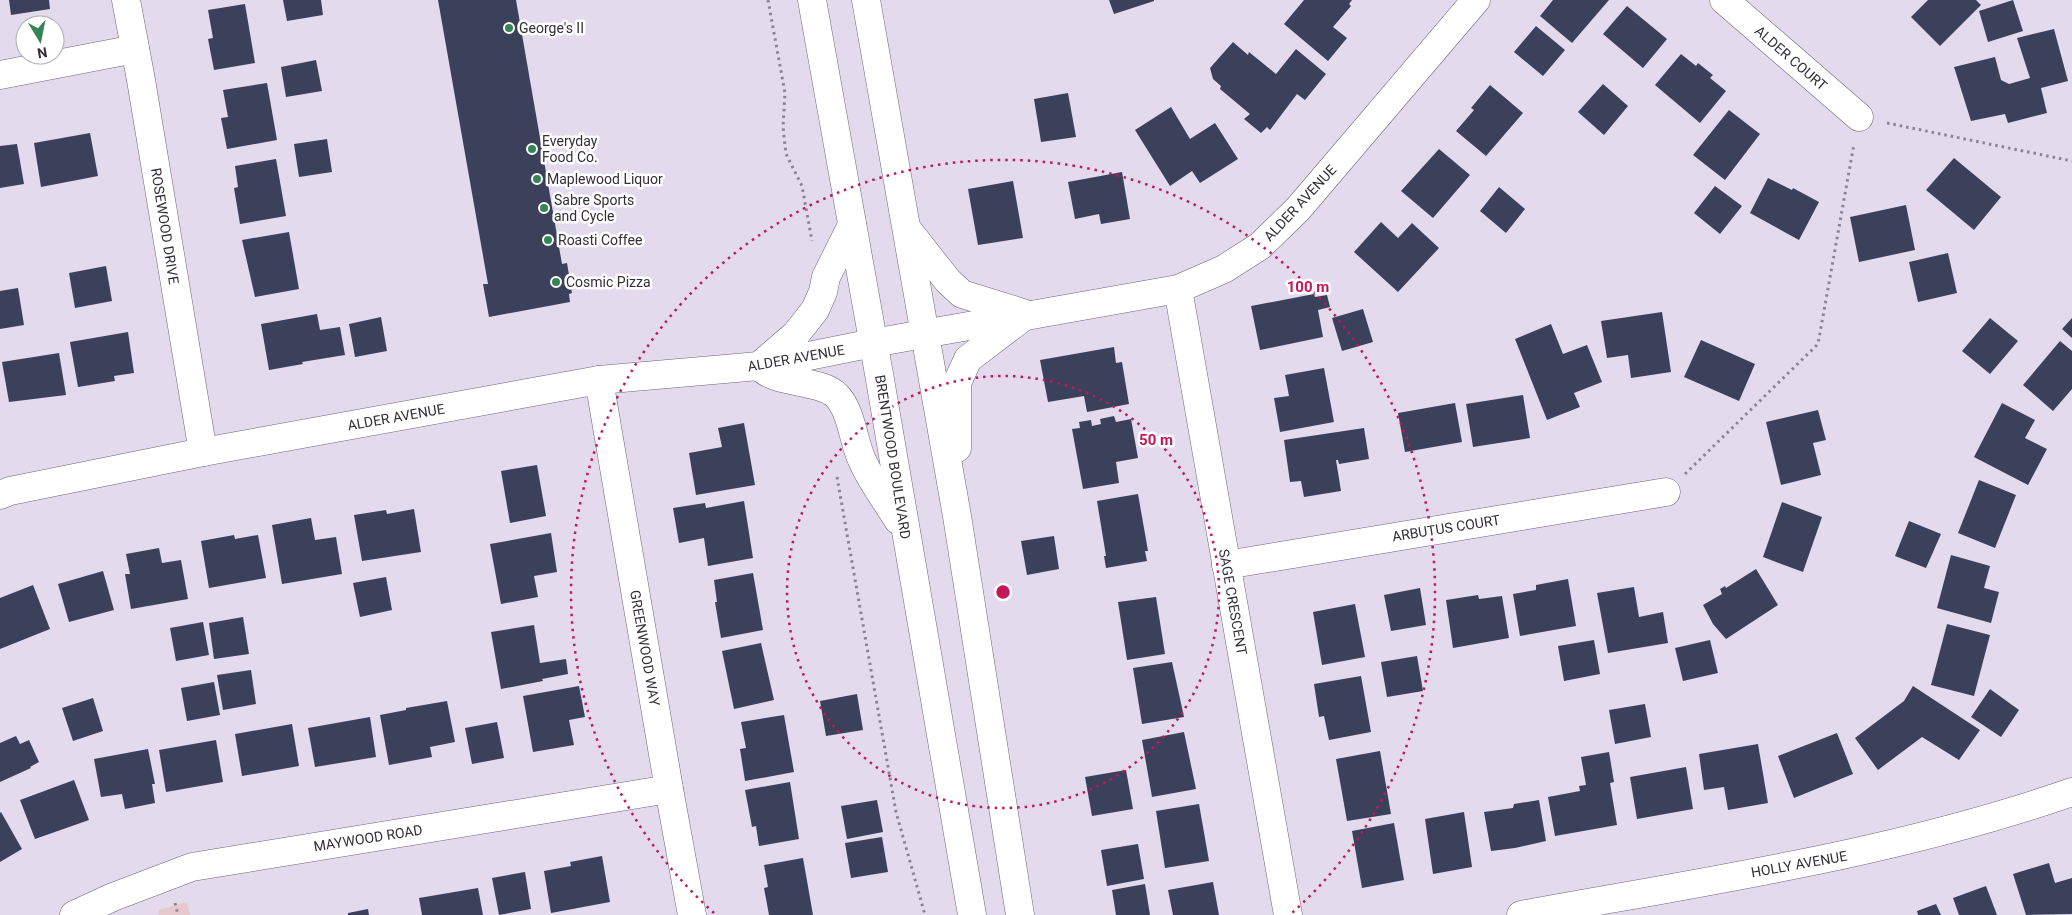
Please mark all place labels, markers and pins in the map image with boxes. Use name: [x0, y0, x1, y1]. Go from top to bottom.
place label: George's II: [519, 20, 584, 36]
marker: George's II: [503, 22, 515, 34]
place label: Everyday Food Co.: [542, 133, 598, 165]
marker: Everyday Food Co.: [526, 143, 538, 155]
place label: Maplewood Liquor: [547, 171, 663, 187]
marker: Maplewood Liquor: [531, 173, 543, 185]
place label: Sabre Sports and Cycle: [554, 192, 634, 224]
marker: Sabre Sports and Cycle: [538, 202, 550, 214]
place label: Roasti Coffee: [558, 232, 642, 248]
marker: Roasti Coffee: [542, 234, 554, 246]
place label: Cosmic Pizza: [566, 274, 651, 290]
marker: Cosmic Pizza: [550, 276, 562, 288]
centre of rings: [994, 583, 1012, 601]

